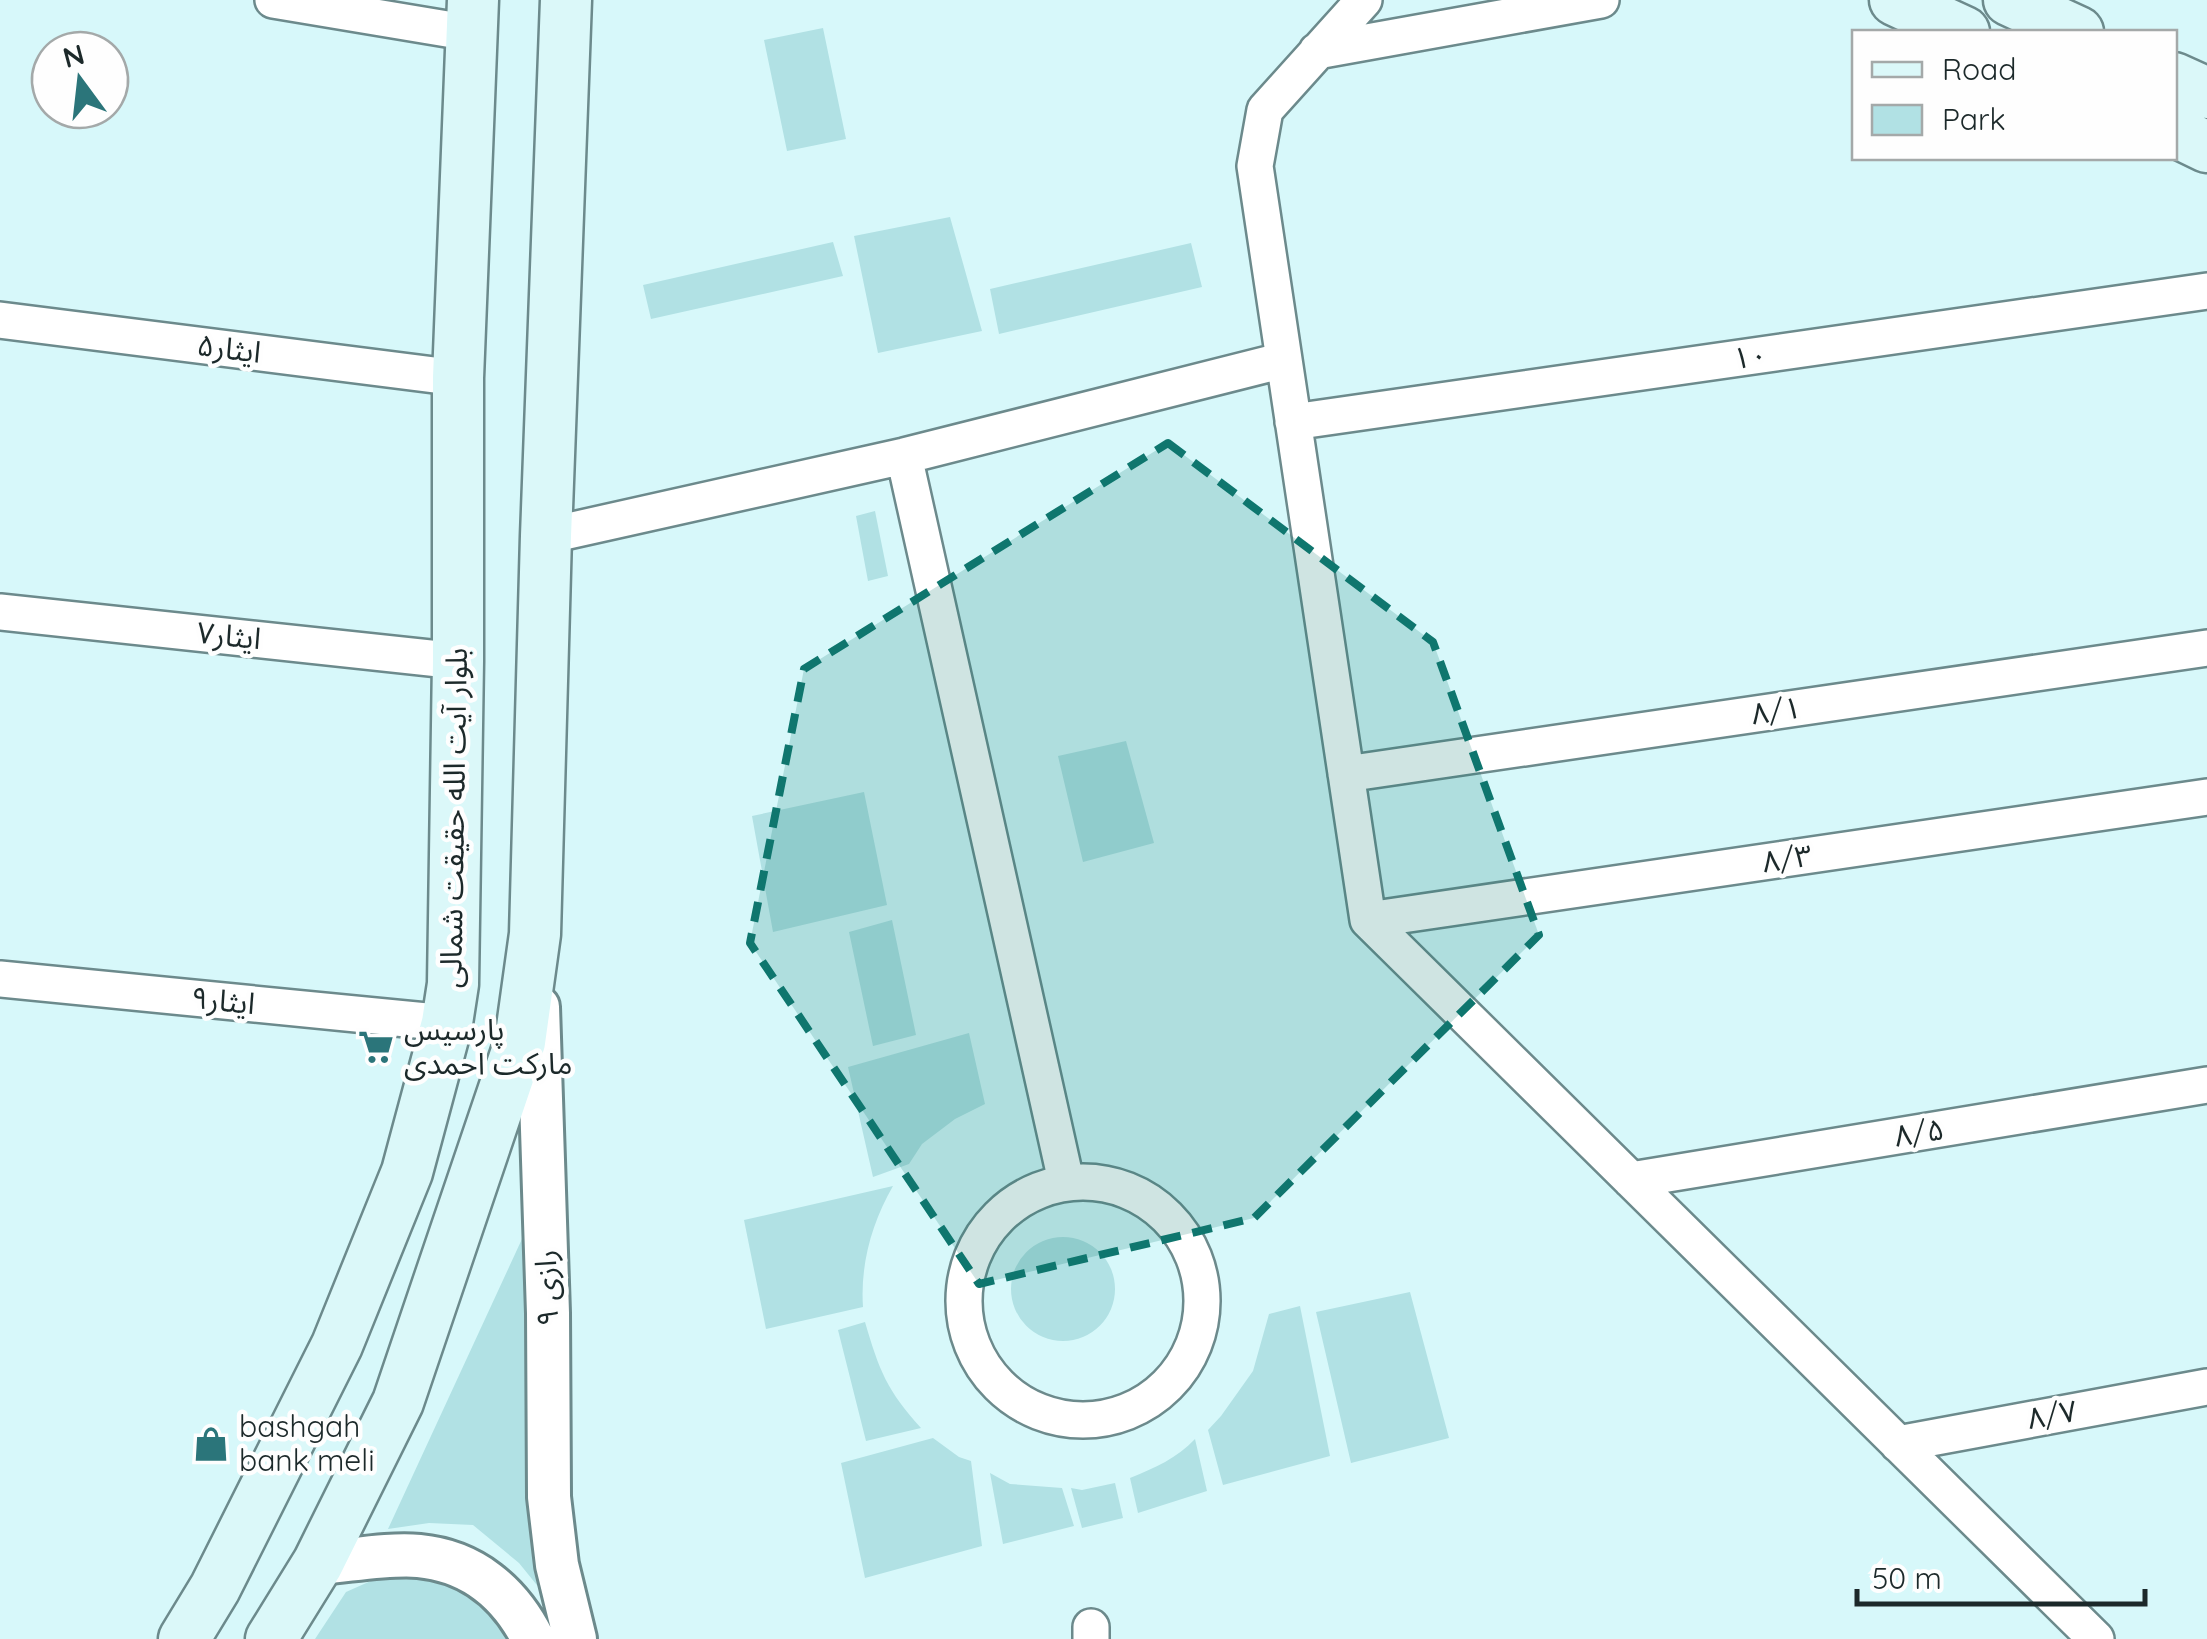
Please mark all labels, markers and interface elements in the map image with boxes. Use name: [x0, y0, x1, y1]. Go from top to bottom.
north arrow: [30, 30, 130, 130]
legend: [1852, 30, 2177, 160]
text: N: [59, 36, 88, 75]
text: Road: [1942, 50, 2016, 88]
text: Park: [1942, 100, 2006, 138]
street label: ایثار۵: [195, 325, 263, 371]
street label: ۱۰: [1730, 335, 1770, 377]
street label: ایثار۷: [195, 613, 263, 657]
street label: بلوار آیت الله حقیقت شمالی: [431, 648, 475, 988]
street label: ۸/۱: [1748, 688, 1803, 732]
street label: ۸/۳: [1759, 836, 1814, 880]
street label: ایثار۹: [189, 978, 257, 1022]
place label: پارسیس مارکت احمدی: [404, 1010, 573, 1082]
supermarket icon: پارسیس مارکت احمدی: [357, 1028, 395, 1066]
street label: ۸/۵: [1891, 1109, 1947, 1155]
street label: رازی ۹: [526, 1249, 566, 1327]
street label: ۸/۷: [2024, 1391, 2080, 1437]
place label: bashgah bank meli: [239, 1407, 375, 1479]
shop icon: bashgah bank meli: [192, 1425, 230, 1463]
scale bar: [1857, 1544, 2144, 1606]
text: 50 m: [1872, 1559, 1942, 1597]

